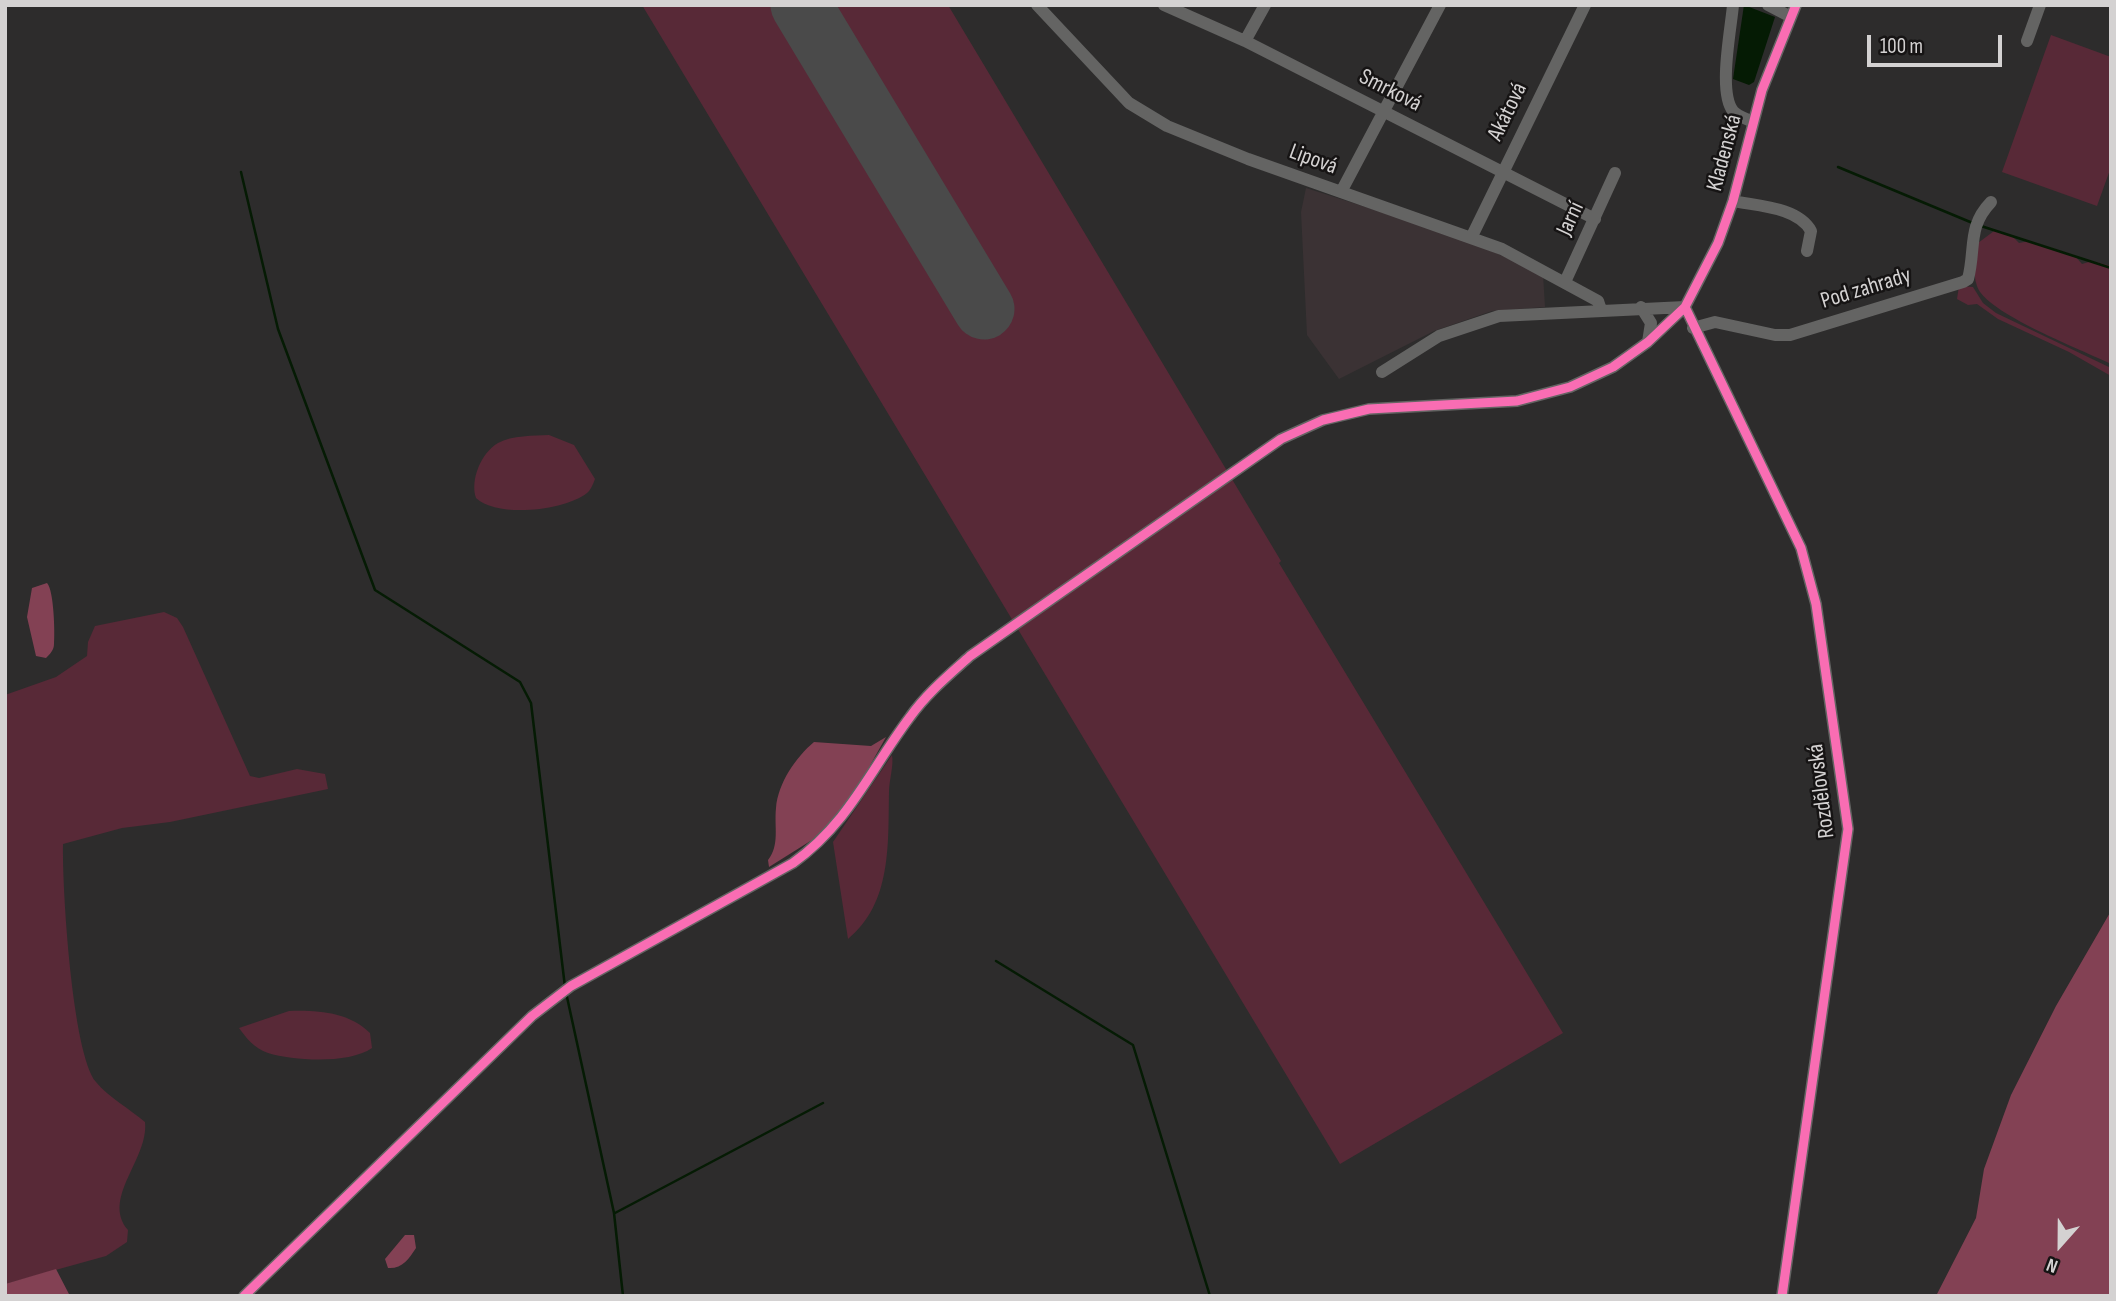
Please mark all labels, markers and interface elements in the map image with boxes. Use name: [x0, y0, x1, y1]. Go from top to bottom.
scale bar: [1871, 21, 2006, 65]
text: 100 m: [1880, 34, 1923, 59]
street label: Smrková: [1354, 64, 1426, 118]
street label: Akátová: [1482, 78, 1534, 146]
street label: Kladenská: [1702, 112, 1748, 194]
street label: Lipová: [1285, 139, 1341, 181]
street label: Jarní: [1551, 198, 1591, 240]
street label: Pod zahrady: [1817, 262, 1915, 316]
street label: Rozdělovská: [1803, 742, 1841, 840]
north arrow: [2025, 1210, 2095, 1280]
text: N: [2043, 1253, 2061, 1278]

